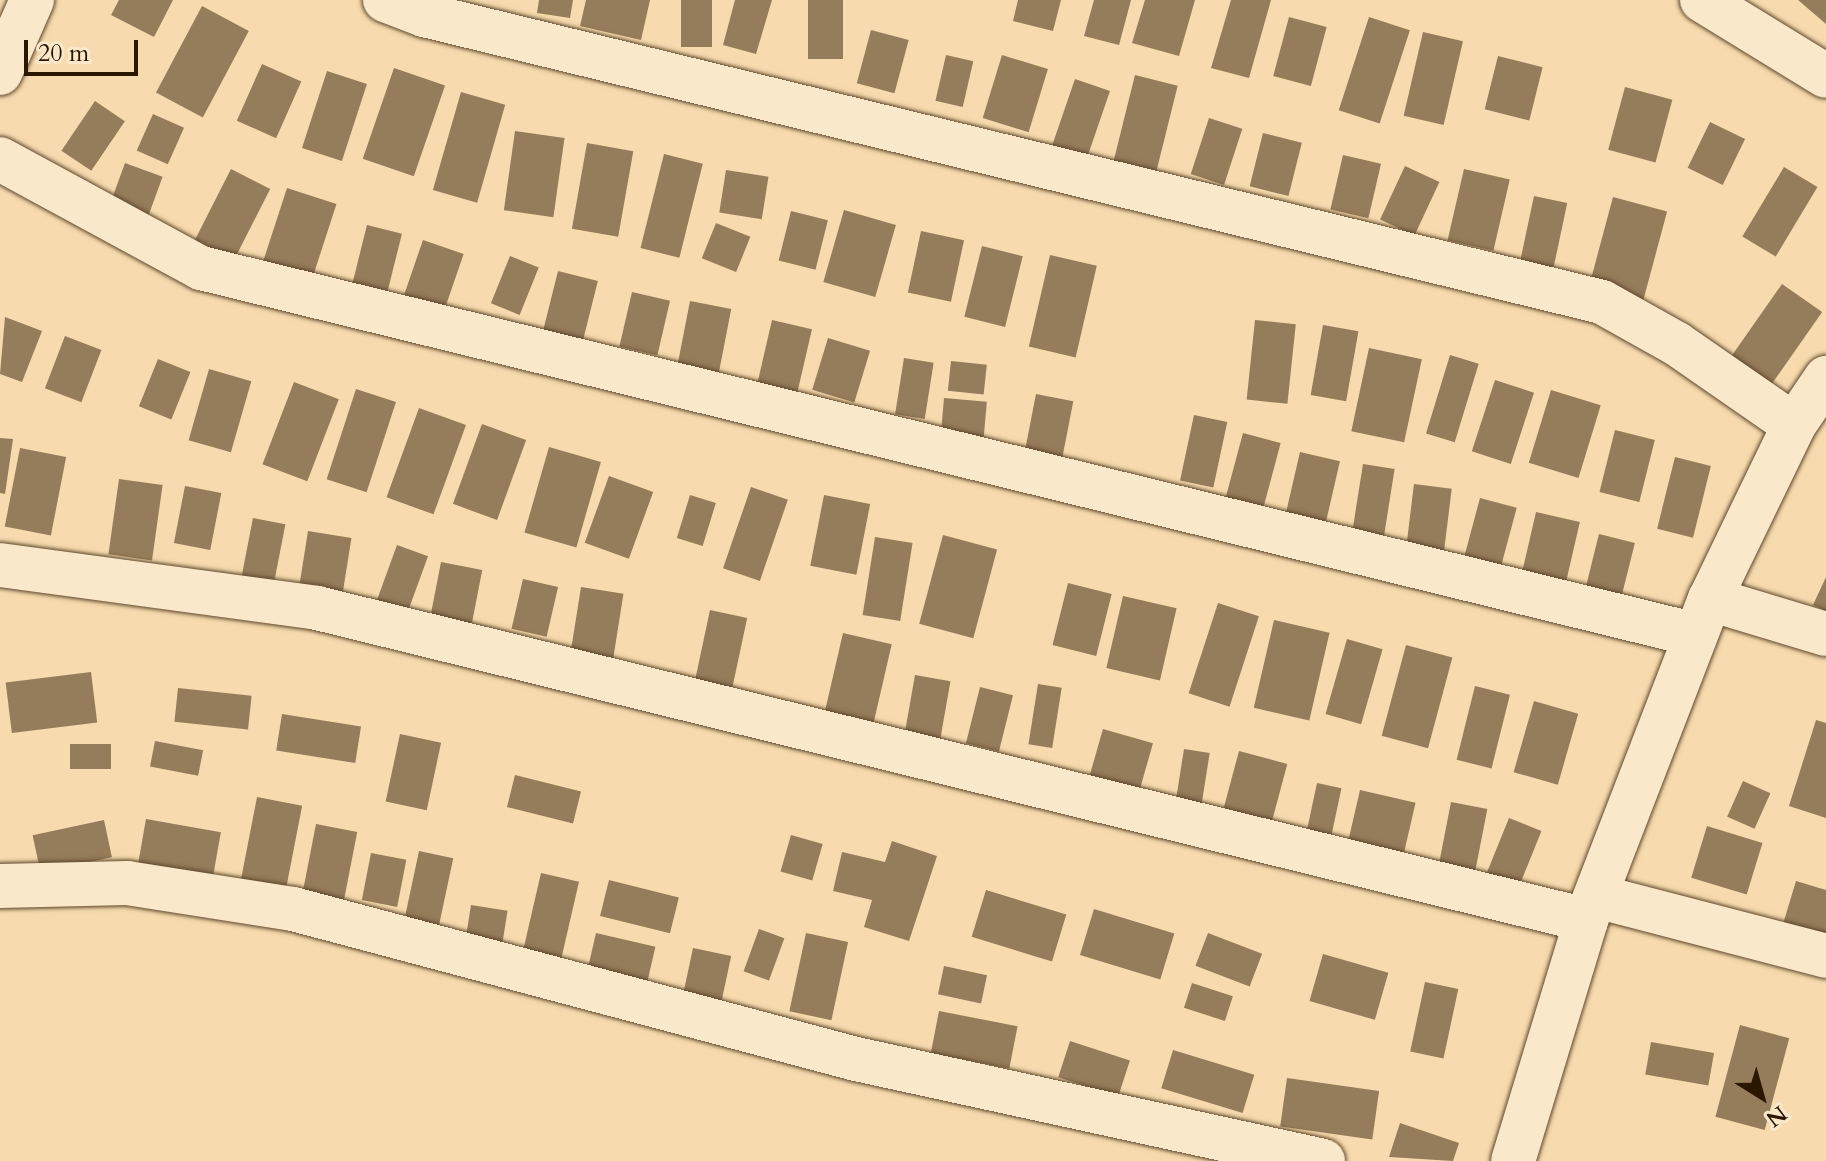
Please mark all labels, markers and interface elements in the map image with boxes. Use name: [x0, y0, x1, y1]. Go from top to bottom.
scale bar: [28, 24, 142, 74]
text: 20 m: [38, 37, 89, 70]
north arrow: [1722, 1057, 1802, 1137]
text: N: [1760, 1098, 1793, 1134]

